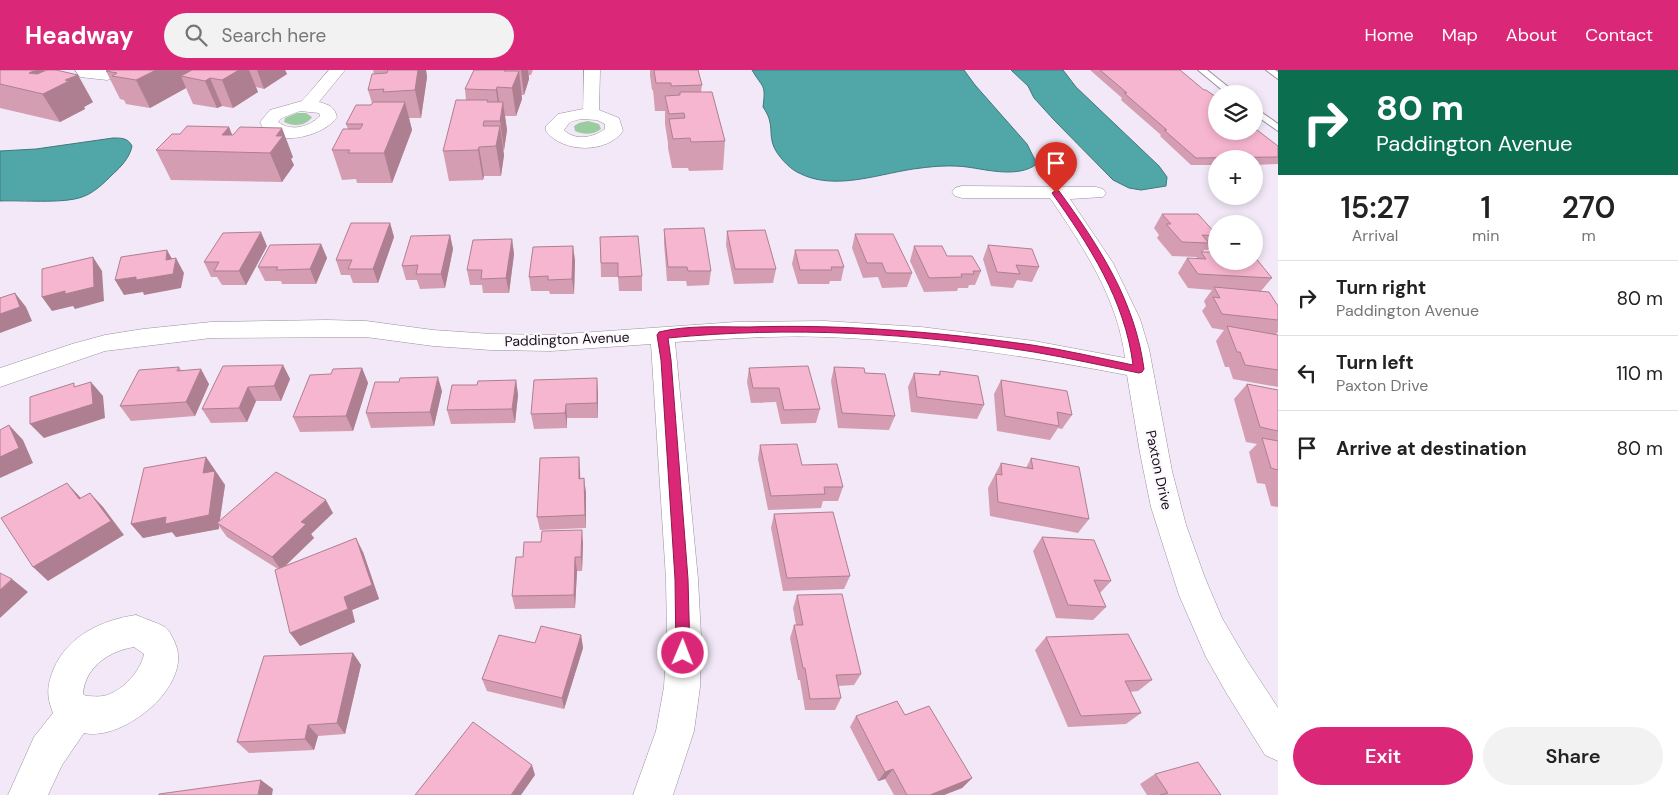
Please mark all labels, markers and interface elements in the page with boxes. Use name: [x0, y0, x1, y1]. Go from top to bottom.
search box: [164, 13, 514, 58]
text: Headway: [25, 20, 134, 51]
icon: search: [182, 21, 210, 49]
text: Search here: [222, 23, 326, 48]
text: Home: [1364, 23, 1414, 47]
text: Map: [1442, 23, 1478, 47]
text: About: [1506, 23, 1557, 47]
text: Contact: [1585, 23, 1653, 47]
map controls: [1208, 85, 1263, 270]
button: layers: [1208, 85, 1263, 140]
text: 80 m: [1376, 85, 1464, 131]
icon: right: [1293, 90, 1358, 155]
text: Paddington Avenue: [1376, 129, 1573, 158]
pin: [1035, 142, 1077, 193]
icon: arrive: [1042, 149, 1070, 177]
button: +: [1208, 150, 1263, 205]
text: 15:27: [1340, 188, 1410, 227]
text: 1: [1480, 188, 1491, 227]
text: 270: [1562, 188, 1616, 227]
button: −: [1208, 215, 1263, 270]
text: Arrival: [1352, 225, 1398, 246]
text: min: [1472, 225, 1499, 246]
text: m: [1582, 225, 1596, 246]
text: Turn right: [1336, 275, 1426, 300]
icon: right: [1293, 284, 1321, 312]
text: 80 m: [1616, 286, 1663, 311]
text: Paddington Avenue: [1336, 300, 1479, 321]
street label: Paddington Avenue: [504, 328, 630, 350]
text: Turn left: [1336, 350, 1414, 375]
icon: left: [1293, 359, 1321, 387]
text: 110 m: [1616, 361, 1663, 386]
text: Paxton Drive: [1336, 375, 1428, 396]
street label: Paxton Drive: [1142, 429, 1176, 511]
icon: arrive: [1293, 434, 1321, 462]
text: Arrive at destination: [1336, 436, 1527, 461]
text: 80 m: [1616, 436, 1663, 461]
position arrow: [656, 626, 708, 678]
button: Exit: [1293, 727, 1473, 785]
button: Share: [1483, 727, 1663, 785]

